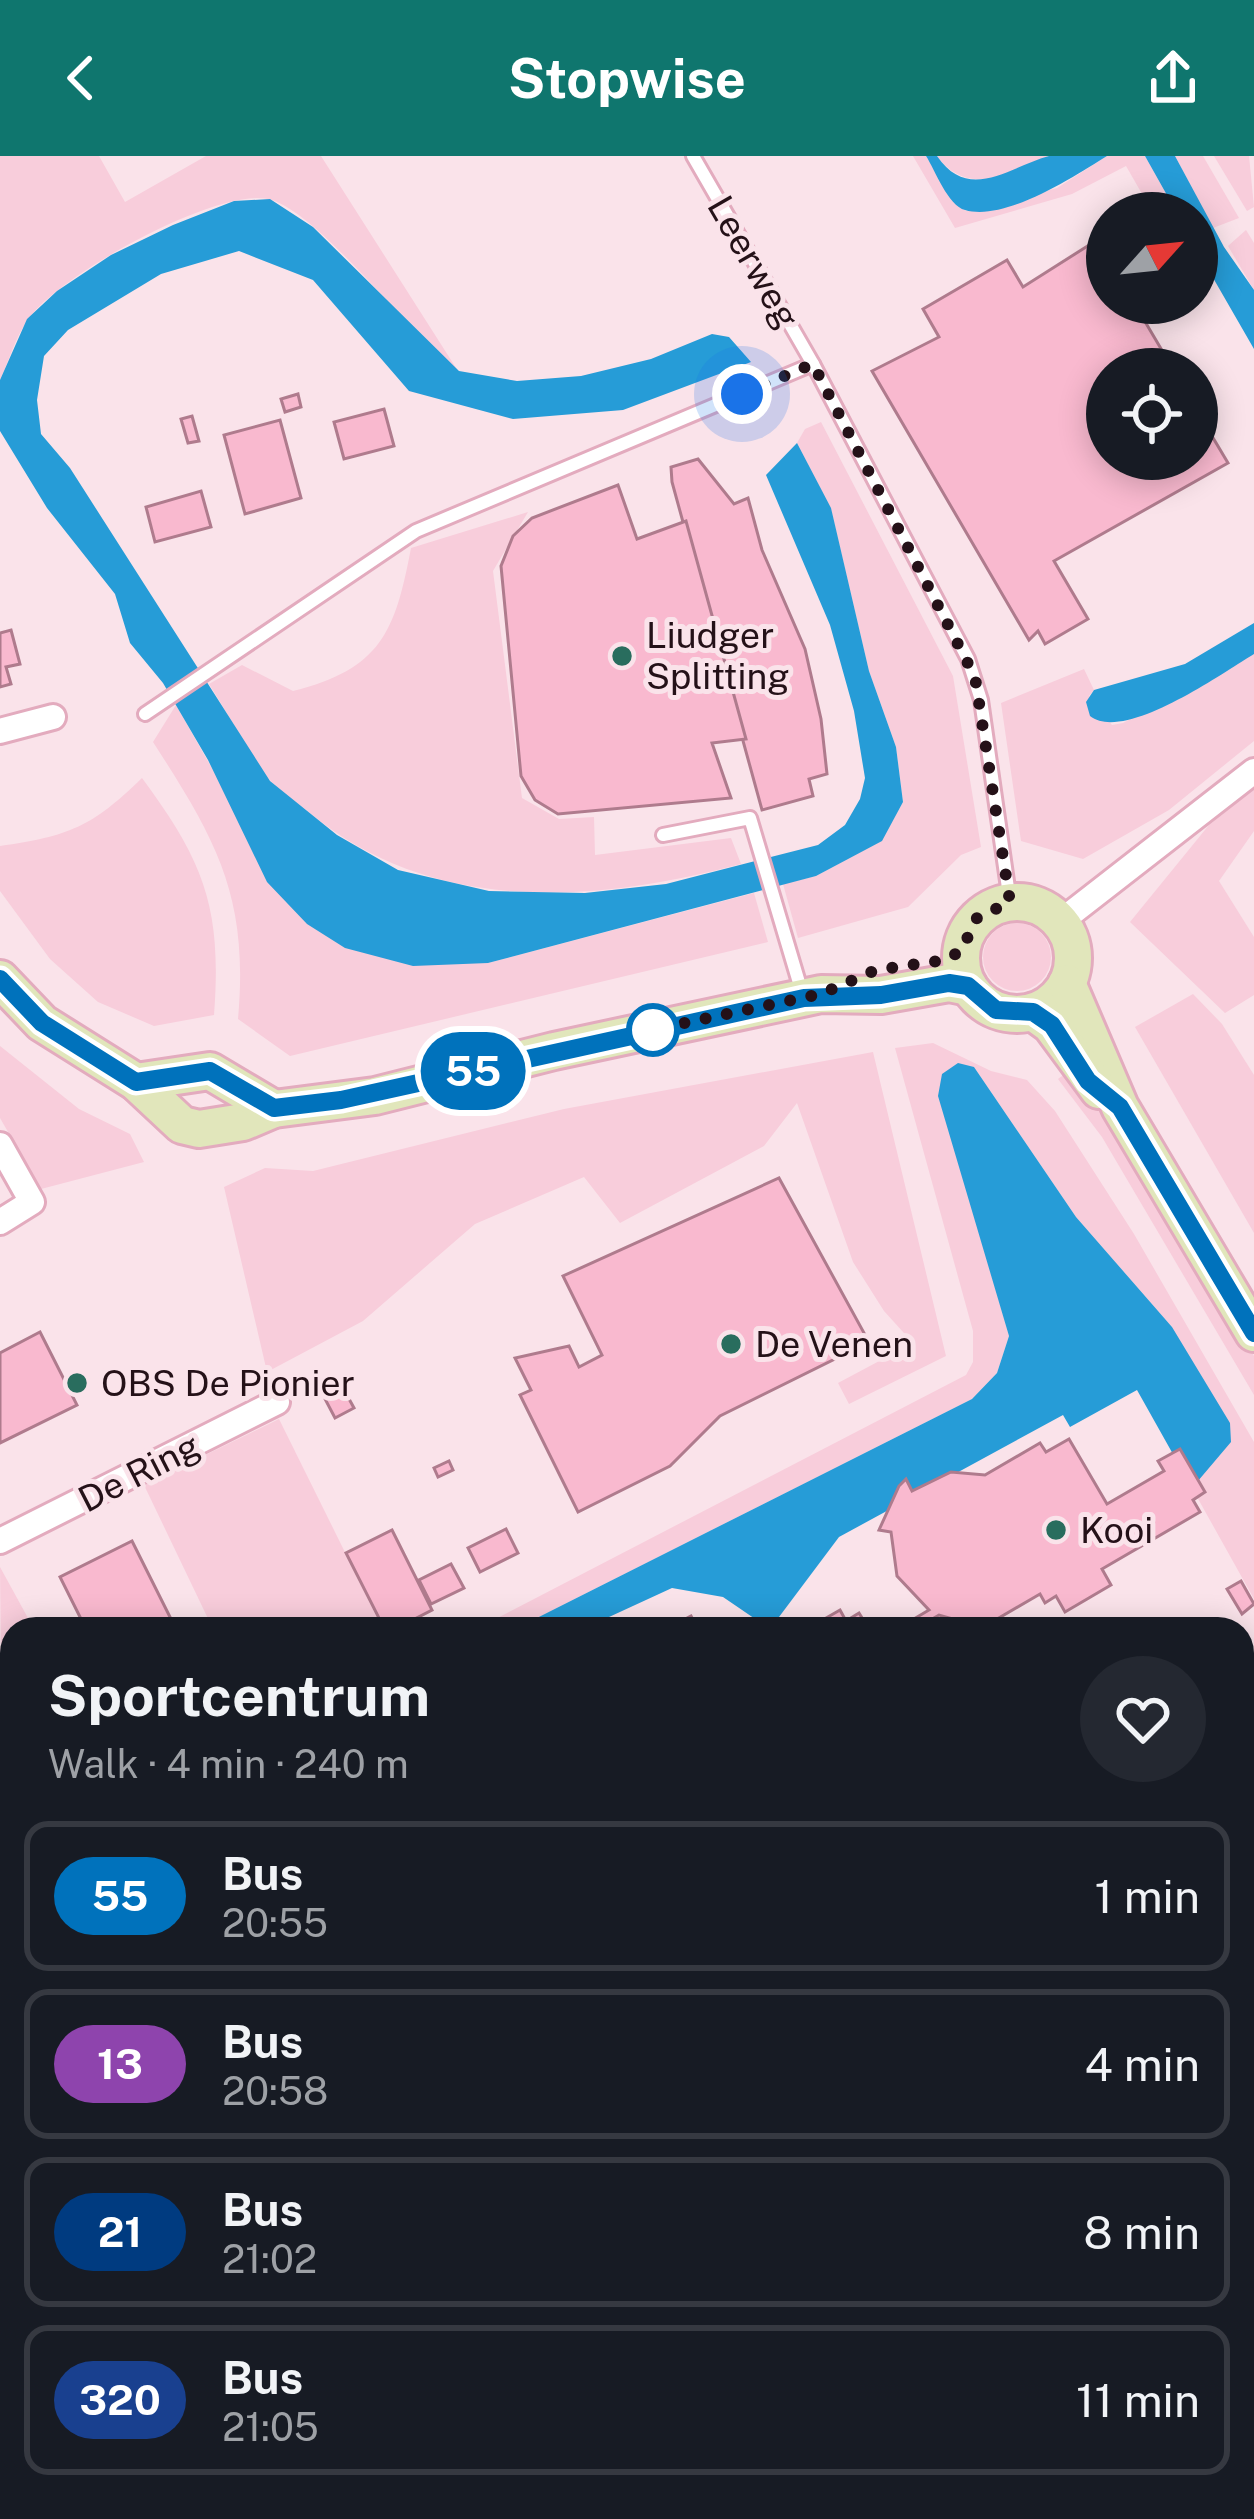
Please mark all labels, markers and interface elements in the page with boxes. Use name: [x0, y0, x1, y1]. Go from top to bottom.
icon: back: [48, 45, 114, 111]
icon: share: [1140, 45, 1206, 111]
text: Stopwise: [508, 47, 746, 110]
street label: Leerweg: [699, 188, 809, 336]
north arrow: [1086, 192, 1218, 324]
map controls: [1086, 192, 1218, 480]
button: locate: [1086, 348, 1218, 480]
your location: [712, 364, 772, 424]
place label: Liudger Splitting: [646, 614, 790, 697]
marker: Liudger Splitting: [609, 643, 635, 669]
unlabelled marker: [628, 1005, 678, 1055]
line badge: 55: [419, 1032, 527, 1110]
text: 55: [445, 1046, 501, 1095]
place label: De Venen: [755, 1323, 913, 1365]
marker: De Venen: [718, 1331, 744, 1357]
place label: OBS De Pionier: [101, 1362, 355, 1404]
marker: OBS De Pionier: [64, 1370, 90, 1396]
street label: De Ring: [71, 1424, 207, 1520]
place label: Kooi: [1080, 1509, 1153, 1551]
marker: Kooi: [1043, 1517, 1069, 1543]
button: heart: [1080, 1656, 1206, 1782]
text: Sportcentrum: [48, 1662, 430, 1729]
text: Walk · 4 min · 240 m: [48, 1741, 409, 1787]
text: Bus: [222, 1847, 303, 1900]
text: 1 min: [1094, 1870, 1200, 1923]
text: 55: [92, 1871, 148, 1920]
text: 20:55: [222, 1900, 328, 1946]
text: Bus: [222, 2015, 303, 2068]
text: 4 min: [1084, 2038, 1200, 2091]
text: 13: [97, 2039, 143, 2088]
text: 20:58: [222, 2068, 328, 2114]
text: Bus: [222, 2183, 303, 2236]
text: 8 min: [1084, 2206, 1200, 2259]
text: 21: [98, 2207, 142, 2256]
text: 21:02: [222, 2236, 317, 2282]
text: Bus: [222, 2351, 303, 2404]
text: 11 min: [1076, 2374, 1200, 2427]
text: 320: [79, 2375, 161, 2424]
text: 21:05: [222, 2404, 319, 2450]

